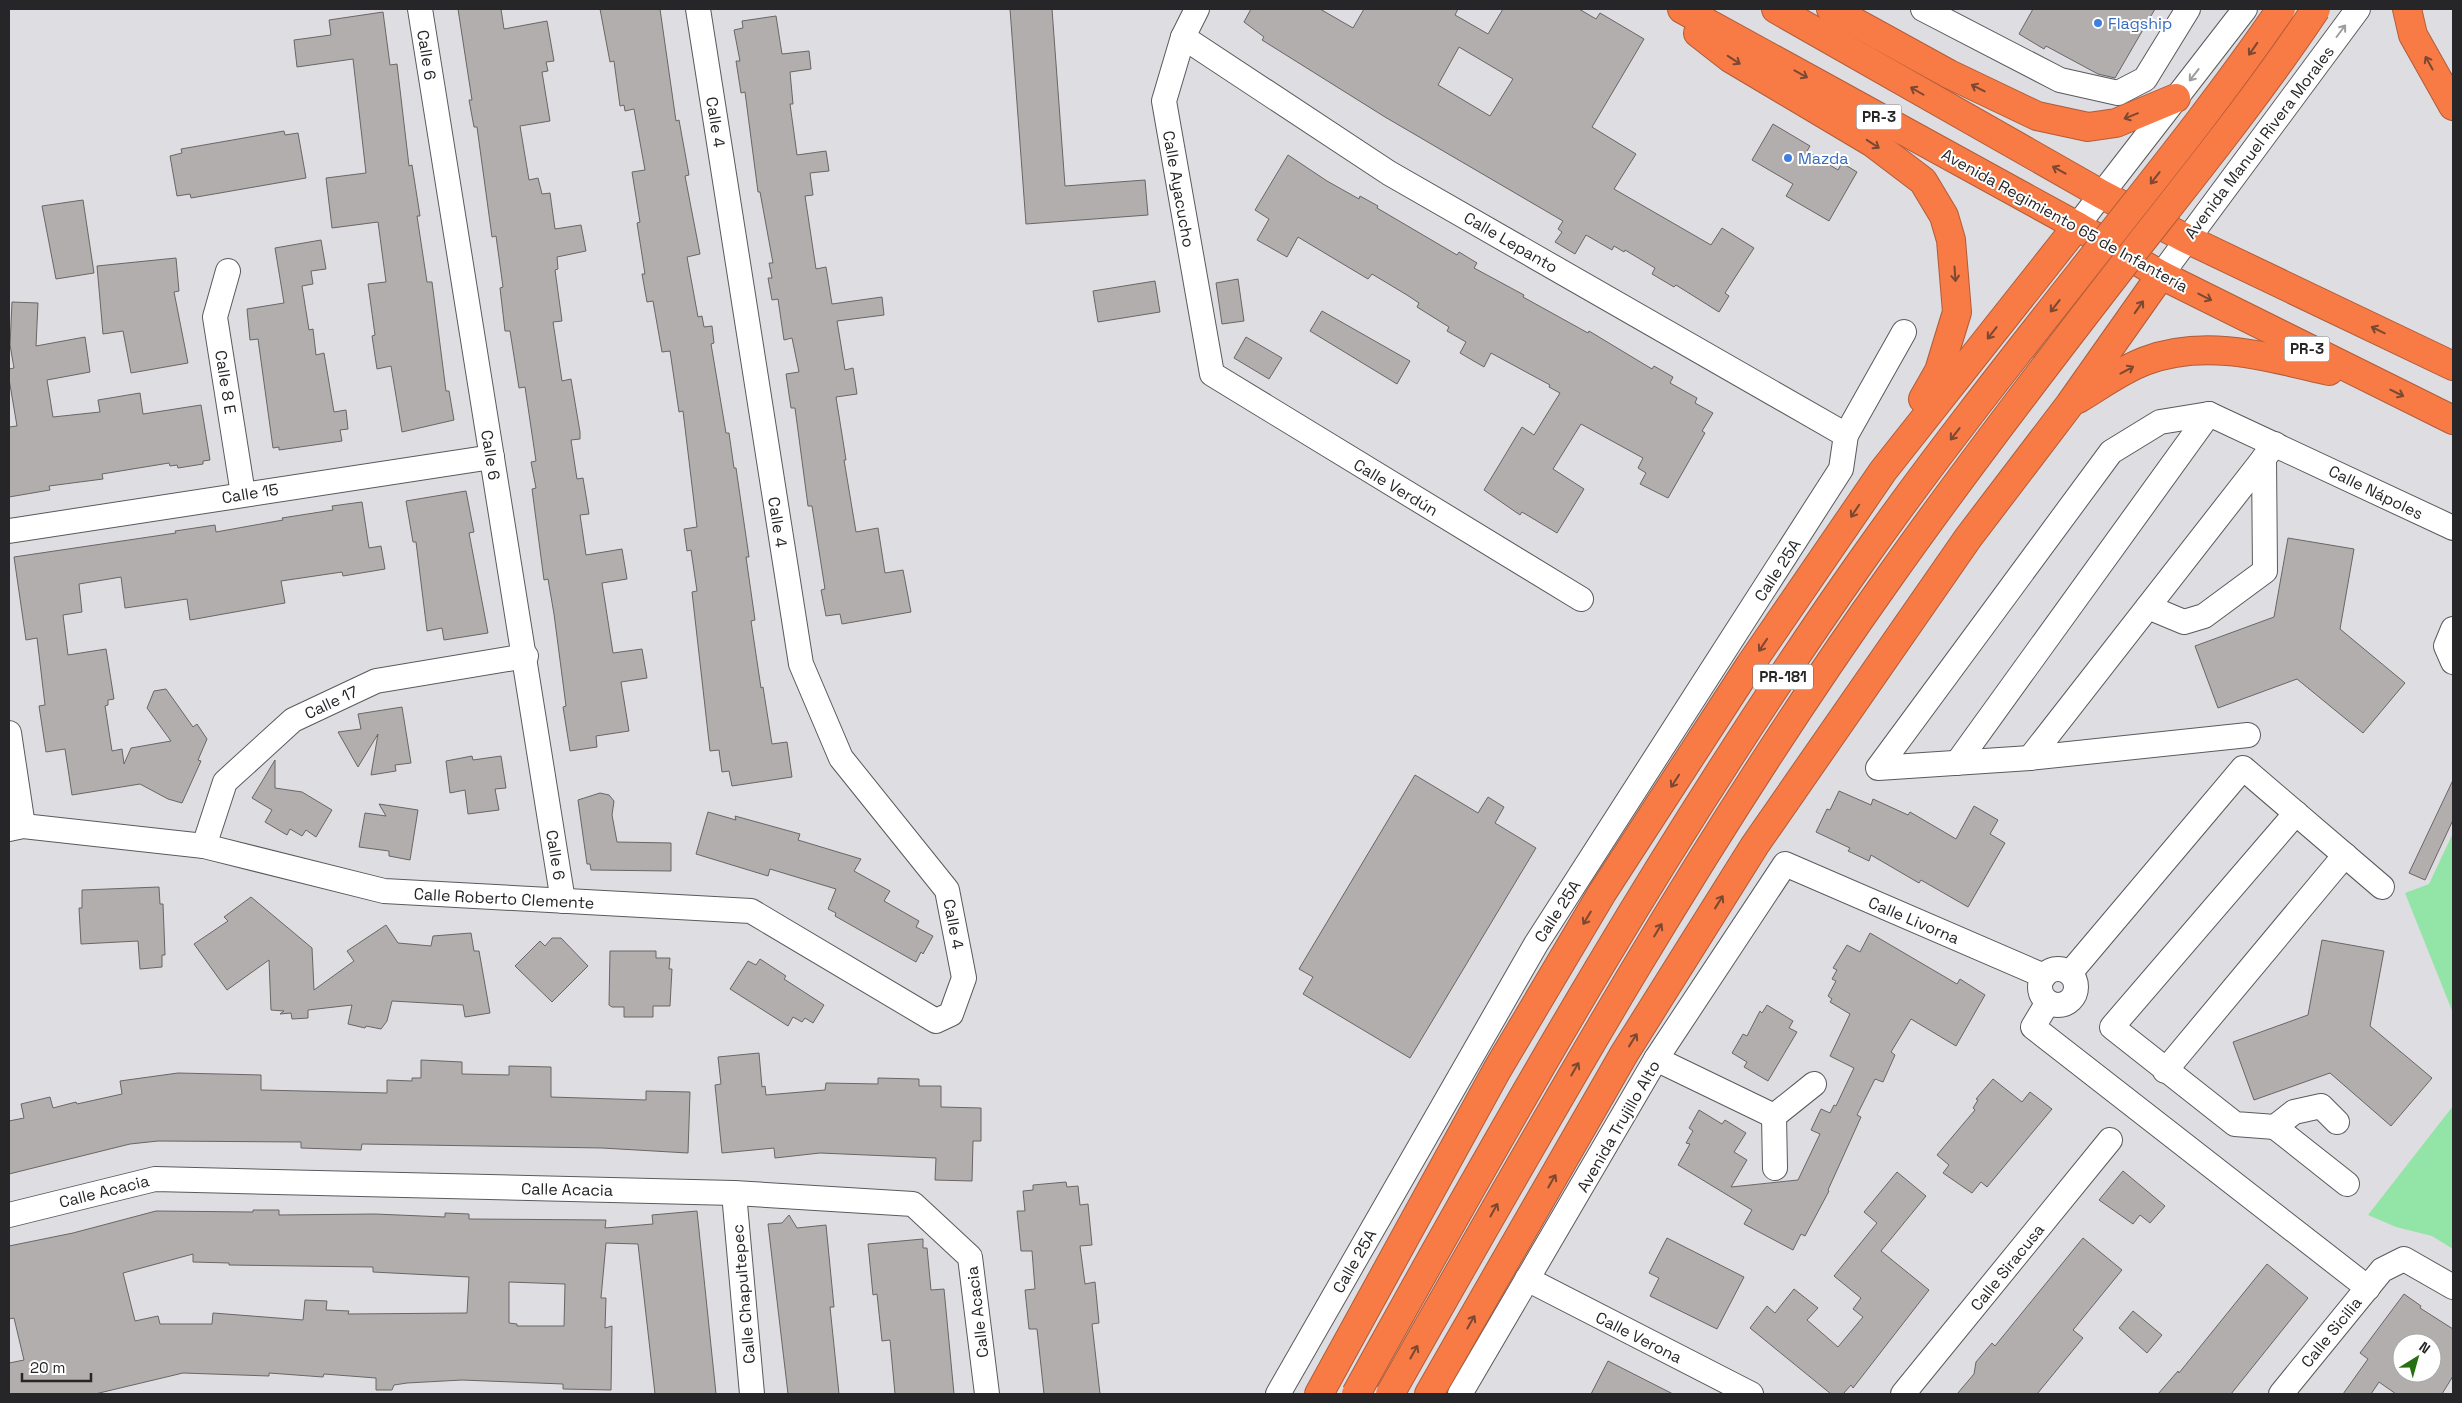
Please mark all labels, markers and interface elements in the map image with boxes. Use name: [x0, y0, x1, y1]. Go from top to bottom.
place label: Flagship: [2108, 13, 2172, 34]
marker: Flagship: [2092, 17, 2104, 29]
one-way arrow: [2336, 24, 2346, 38]
street label: Calle 6: [412, 28, 441, 82]
street label: Avenida Manuel Rivera Morales: [2180, 42, 2339, 243]
one-way arrow: [2248, 42, 2259, 55]
one-way arrow: [1726, 55, 1740, 65]
one-way arrow: [2424, 57, 2434, 71]
one-way arrow: [2188, 68, 2199, 81]
one-way arrow: [1793, 70, 1808, 80]
one-way arrow: [1970, 83, 1985, 93]
one-way arrow: [1911, 85, 1925, 95]
street label: Calle 4: [701, 95, 730, 149]
road number: PR-3: [1856, 104, 1902, 130]
one-way arrow: [2124, 112, 2139, 122]
street label: Calle Ayacucho: [1158, 129, 1199, 249]
one-way arrow: [1866, 138, 1880, 149]
street label: Avenida Regimiento 65 de Infantería: [1938, 144, 2192, 297]
place label: Mazda: [1798, 148, 1849, 169]
marker: Mazda: [1782, 152, 1794, 164]
one-way arrow: [2052, 165, 2066, 175]
one-way arrow: [2150, 171, 2161, 184]
street label: Calle Lepanto: [1460, 207, 1562, 278]
one-way arrow: [1950, 265, 1960, 281]
one-way arrow: [2197, 293, 2212, 302]
one-way arrow: [2049, 299, 2060, 312]
one-way arrow: [2134, 300, 2144, 314]
one-way arrow: [2371, 325, 2386, 334]
one-way arrow: [1987, 326, 1998, 339]
road number: PR-3: [2284, 336, 2330, 362]
street label: Calle 8 E: [210, 349, 241, 415]
one-way arrow: [2120, 365, 2135, 375]
one-way arrow: [2389, 389, 2404, 399]
one-way arrow: [1950, 427, 1960, 441]
street label: Calle 6: [476, 428, 505, 482]
street label: Calle Verdún: [1350, 454, 1442, 521]
street label: Calle Nápoles: [2325, 460, 2427, 524]
street label: Calle 15: [220, 479, 280, 508]
street label: Calle 4: [763, 495, 792, 549]
one-way arrow: [1850, 504, 1860, 518]
street label: Calle 25A: [1749, 535, 1805, 605]
one-way arrow: [1758, 638, 1768, 652]
road number: PR-181: [1753, 664, 1813, 690]
street label: Calle 17: [301, 681, 361, 724]
one-way arrow: [1669, 774, 1679, 788]
street label: Calle 6: [541, 828, 570, 882]
street label: Calle 25A: [1529, 876, 1585, 946]
street label: Calle Roberto Clemente: [413, 883, 595, 914]
street label: Calle Livorna: [1865, 892, 1962, 949]
one-way arrow: [1714, 896, 1724, 910]
street label: Calle 4: [938, 897, 969, 951]
one-way arrow: [1582, 911, 1592, 925]
one-way arrow: [1653, 923, 1663, 937]
one-way arrow: [1628, 1034, 1638, 1048]
street label: Avenida Trujillo Alto: [1572, 1056, 1665, 1196]
one-way arrow: [1570, 1062, 1580, 1077]
street label: Calle Acacia: [57, 1170, 151, 1213]
one-way arrow: [1547, 1174, 1557, 1189]
street label: Calle Acacia: [521, 1178, 613, 1201]
one-way arrow: [1490, 1204, 1500, 1218]
street label: Calle Siracusa: [1966, 1219, 2049, 1315]
street label: Calle Chapultepec: [727, 1223, 760, 1365]
street label: Calle 25A: [1328, 1226, 1381, 1297]
street label: Calle Acacia: [961, 1265, 994, 1359]
street label: Calle Sicilia: [2296, 1293, 2366, 1372]
street label: Calle Verona: [1592, 1307, 1685, 1368]
one-way arrow: [1467, 1315, 1476, 1330]
north arrow: [2392, 1333, 2442, 1383]
text: N: [2416, 1338, 2434, 1358]
one-way arrow: [1410, 1345, 1420, 1359]
scale bar: [22, 1350, 91, 1382]
text: 20 m: [30, 1358, 65, 1377]

